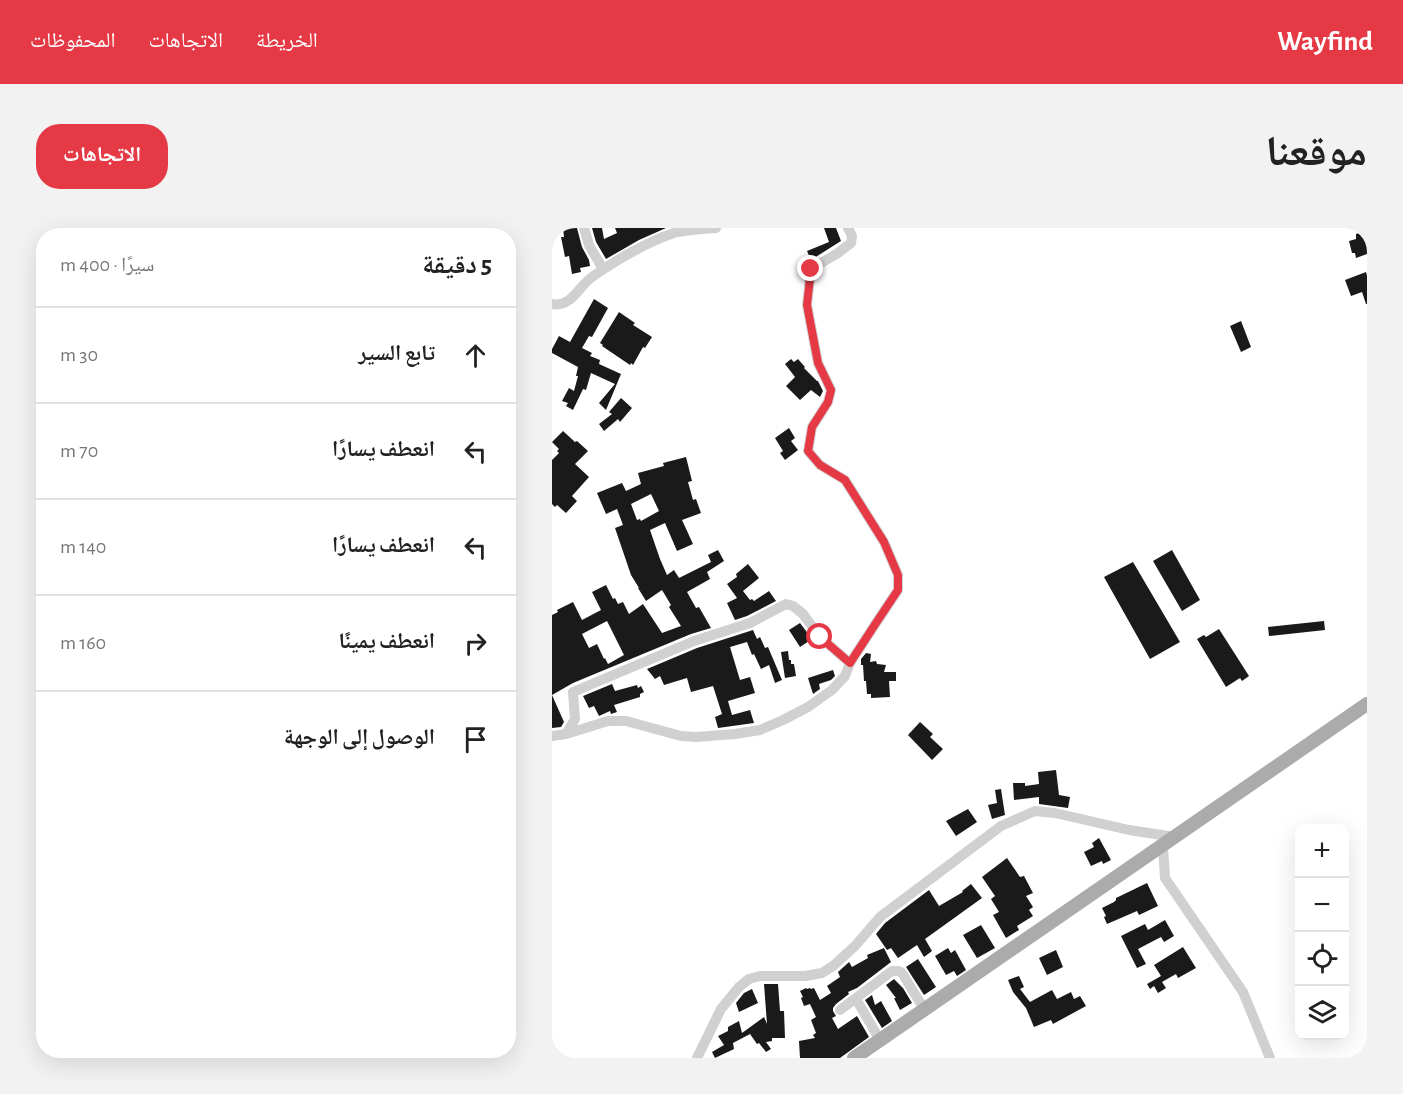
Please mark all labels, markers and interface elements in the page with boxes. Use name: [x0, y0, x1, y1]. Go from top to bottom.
text: Wayfind: [1277, 28, 1373, 56]
text: المحفوظات: [30, 30, 115, 51]
text: الاتجاهات: [148, 30, 223, 51]
text: الخريطة: [256, 30, 318, 51]
button: الاتجاهات: [36, 124, 168, 189]
text: موقعنا: [1266, 131, 1367, 173]
text: 5 دقيقة: [422, 252, 492, 278]
text: سيرًا · 400 m: [60, 255, 154, 275]
route end: [797, 255, 823, 281]
icon: ahead: [459, 339, 492, 372]
text: تابع السير: [358, 342, 435, 364]
text: 30 m: [60, 345, 98, 365]
icon: left: [459, 435, 492, 468]
text: انعطف يسارًا: [332, 438, 435, 460]
text: 70 m: [60, 441, 98, 461]
icon: left: [459, 531, 492, 564]
text: انعطف يسارًا: [332, 534, 435, 556]
text: 140 m: [60, 537, 106, 557]
route start: [806, 623, 832, 649]
icon: right: [459, 627, 492, 660]
text: انعطف يمينًا: [338, 630, 435, 652]
text: 160 m: [60, 633, 106, 653]
icon: arrive: [459, 723, 492, 756]
text: الوصول إلى الوجهة: [284, 726, 435, 748]
map controls: [1295, 824, 1349, 1040]
button: +: [1295, 824, 1349, 878]
button: −: [1295, 878, 1349, 932]
button: locate: [1295, 932, 1349, 986]
button: layers: [1295, 986, 1349, 1040]

